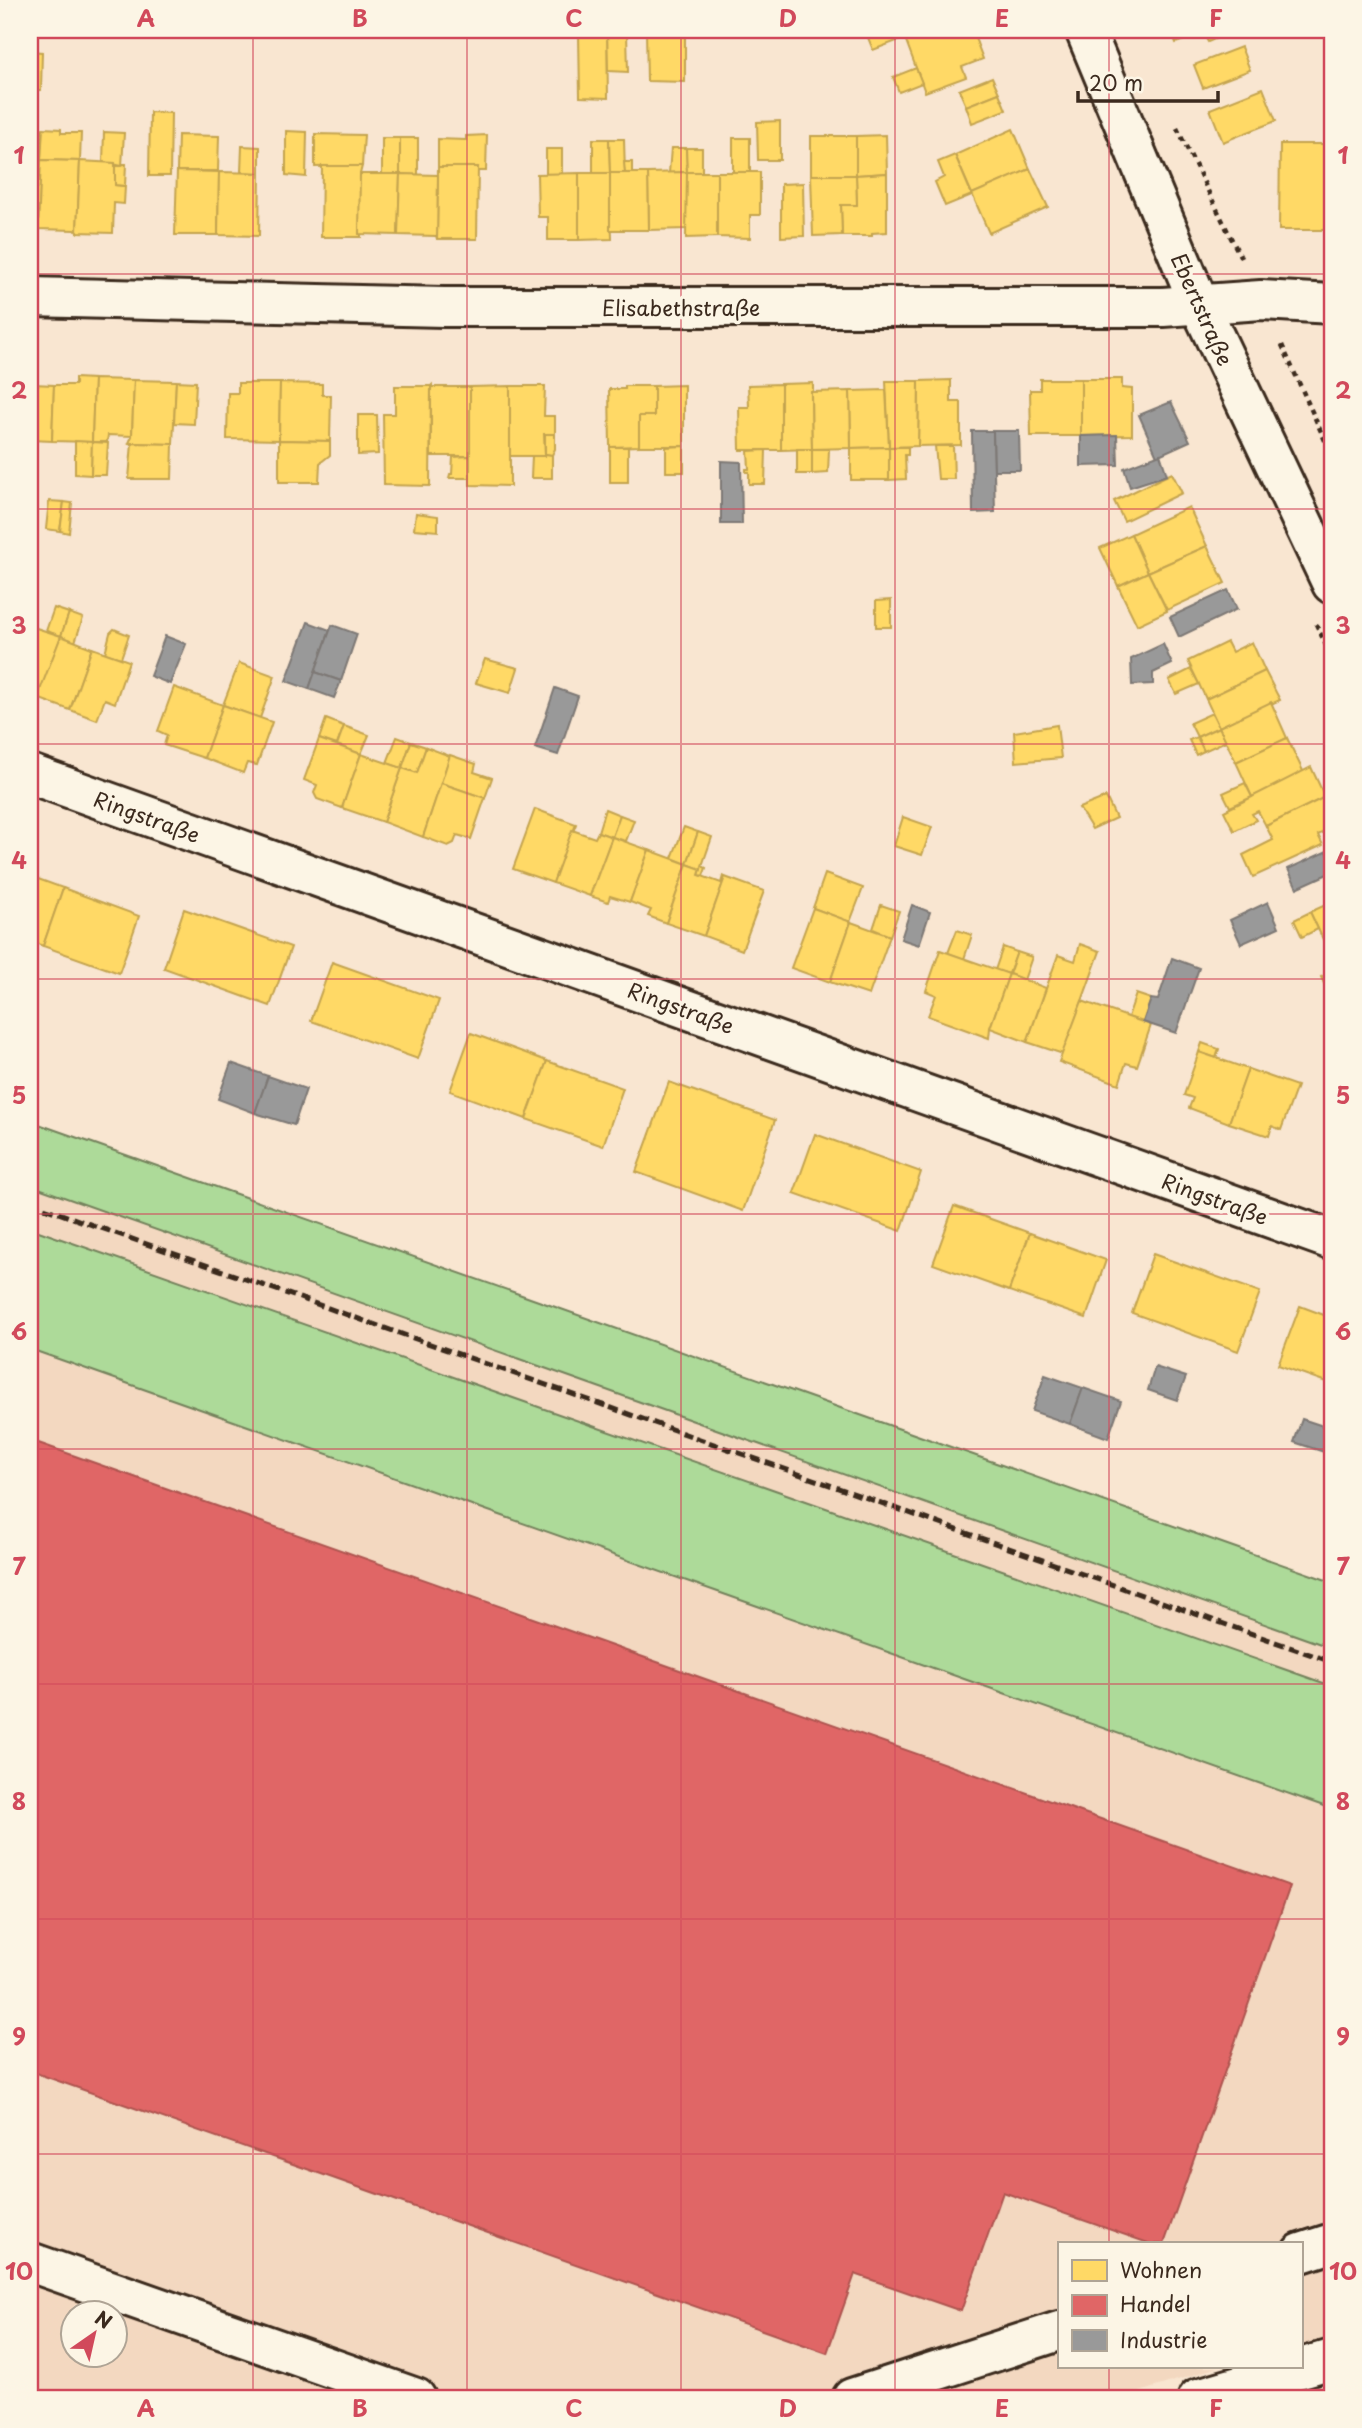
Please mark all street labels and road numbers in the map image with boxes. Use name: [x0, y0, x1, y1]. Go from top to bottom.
street label: Ebertstraße: [1164, 248, 1242, 370]
street label: Elisabethstraße: [602, 291, 760, 323]
street label: Ringstraße: [89, 782, 205, 850]
street label: Ringstraße: [623, 973, 739, 1041]
street label: Ringstraße: [1157, 1164, 1273, 1232]

